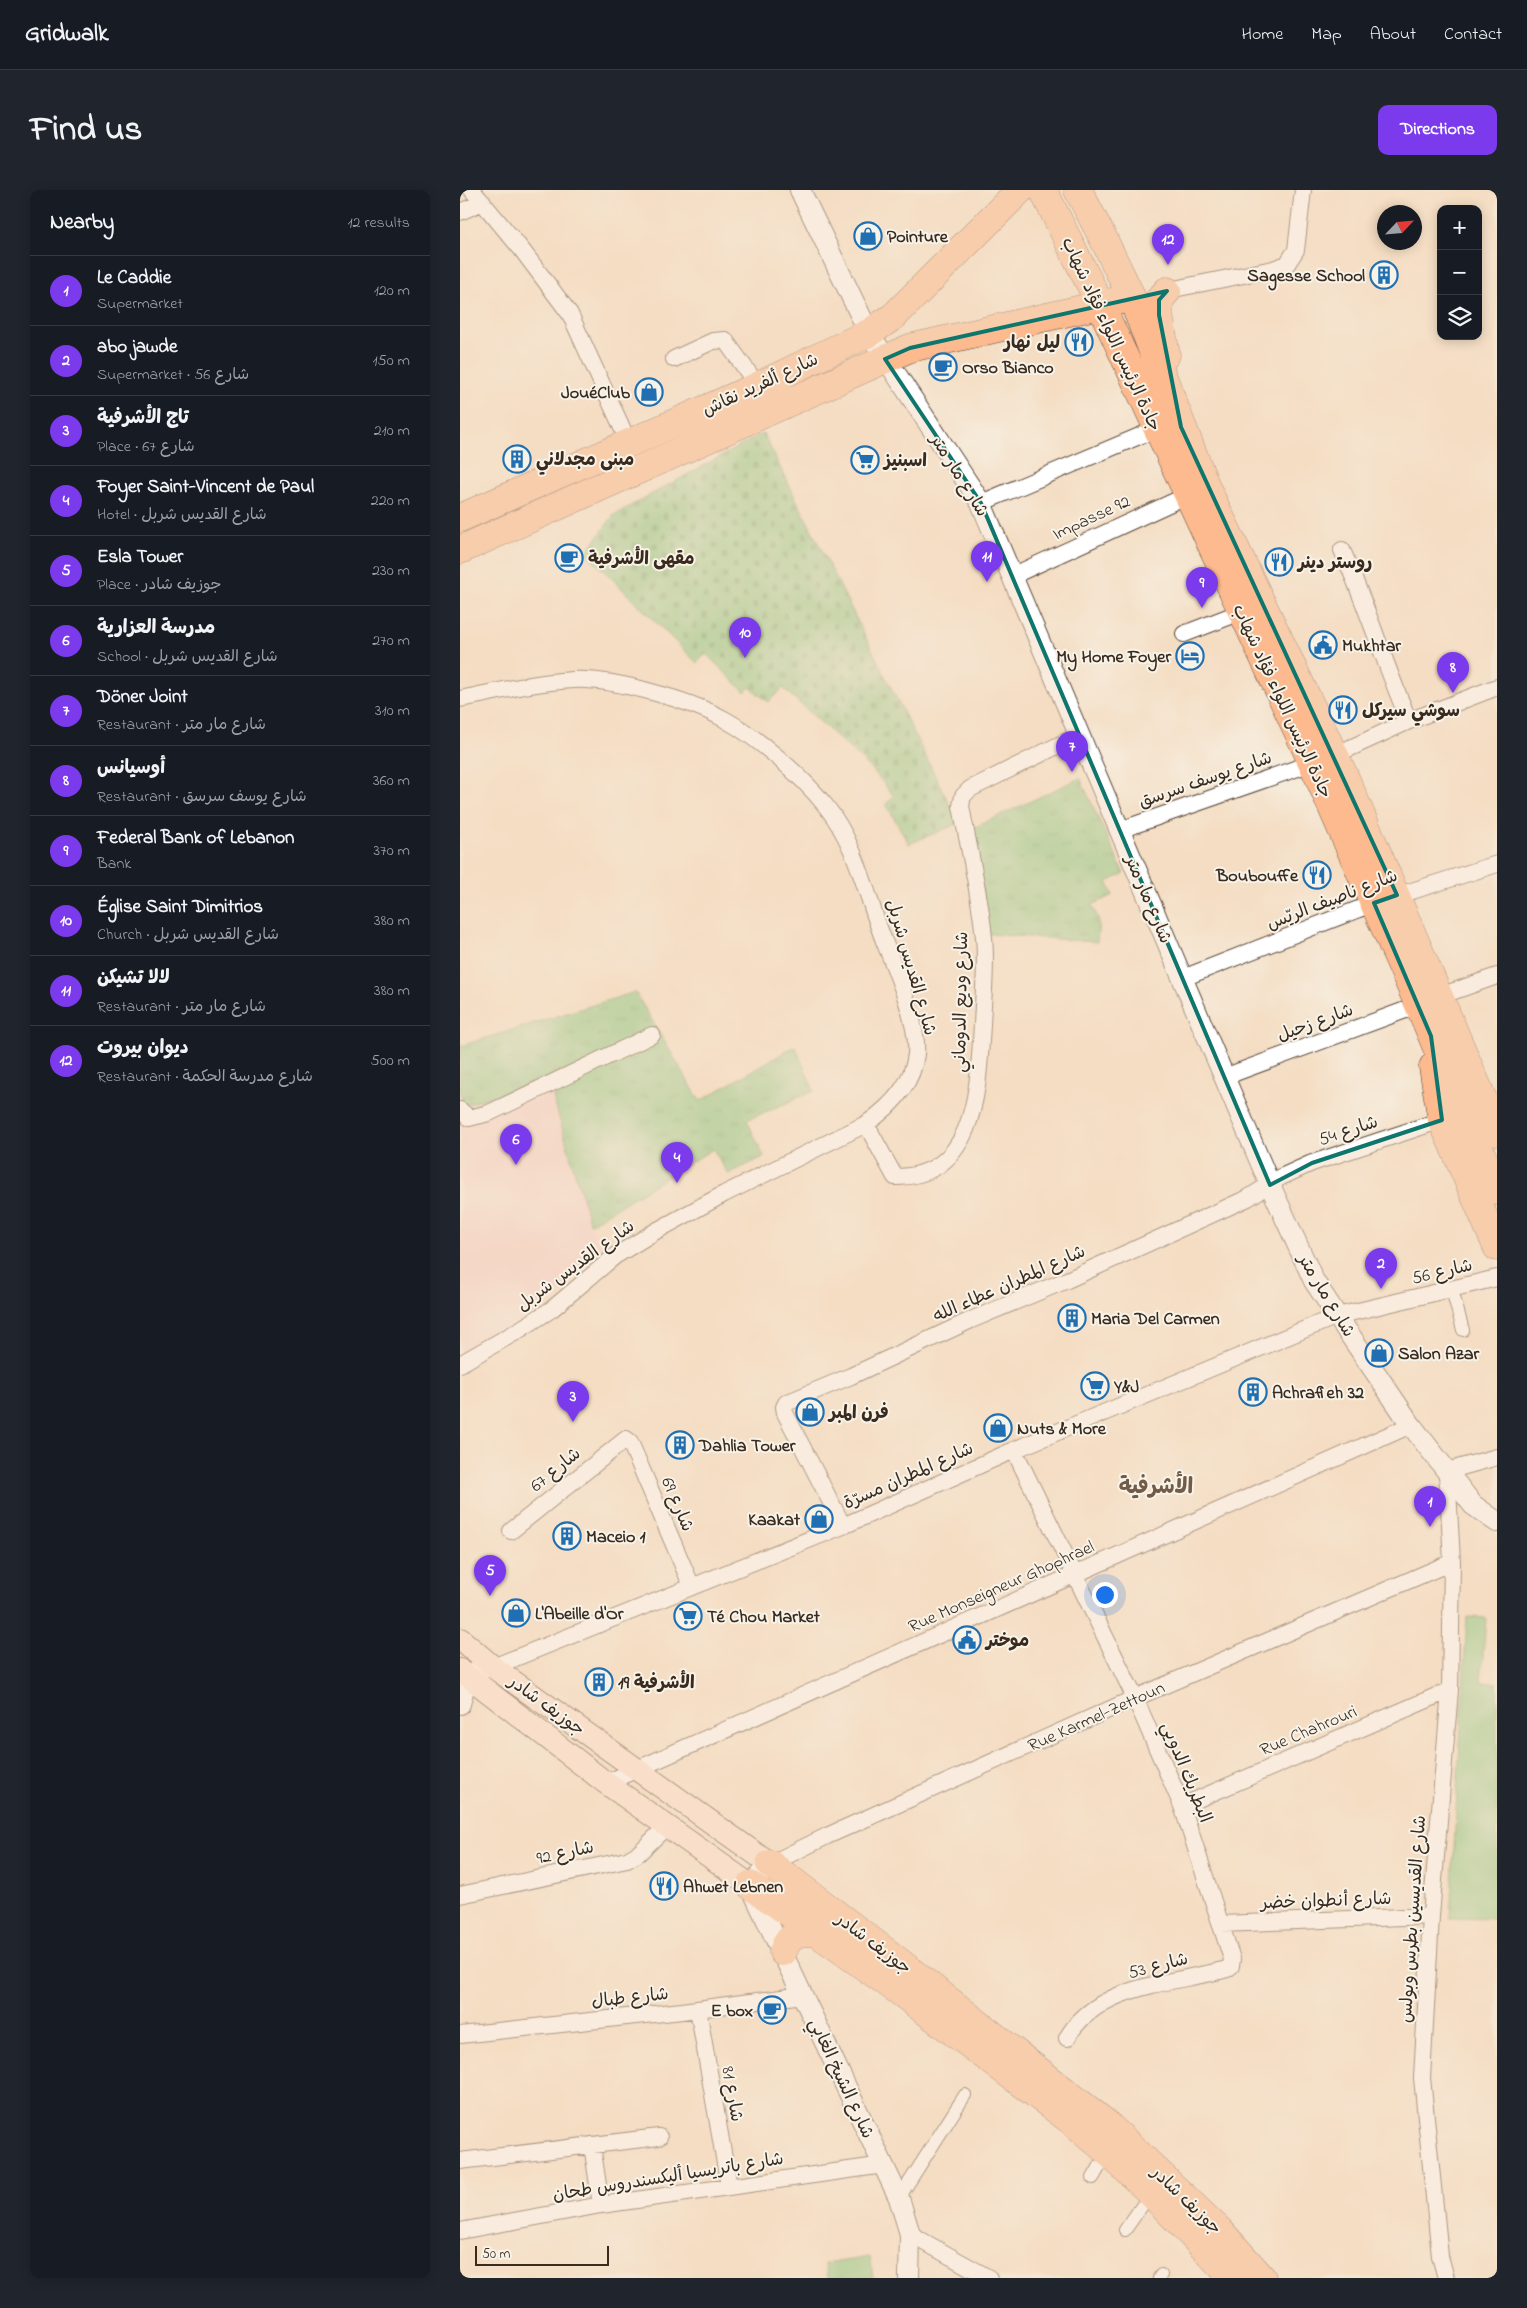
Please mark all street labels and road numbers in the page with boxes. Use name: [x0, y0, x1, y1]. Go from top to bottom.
street label: جادة الرئيس اللواء فؤاد شهاب: [1054, 233, 1167, 436]
street label: شارع ألفريد نقاش: [698, 347, 823, 424]
street label: شارع مار متر: [921, 428, 994, 523]
street label: Impasse 92: [1049, 489, 1135, 548]
street label: جادة الرئيس اللواء فؤاد شهاب: [1225, 600, 1338, 803]
street label: شارع يوسف سرسق: [1135, 746, 1276, 816]
street label: شارع مار متر: [1116, 850, 1177, 948]
street label: شارع ناصيف الريّس: [1263, 864, 1402, 938]
street label: شارع القديس شربل: [878, 896, 942, 1039]
street label: شارع وديع الدوماني: [948, 931, 977, 1073]
street label: شارع زحيل: [1274, 998, 1358, 1050]
street label: شارع 54: [1316, 1110, 1382, 1154]
street label: شارع القديس شربل: [511, 1215, 641, 1319]
street label: شارع المطران عطاء الله: [929, 1240, 1090, 1330]
street label: شارع مار متر: [1289, 1247, 1361, 1343]
street label: شارع 56: [1409, 1253, 1475, 1293]
street label: شارع المطران مسرّة: [839, 1436, 978, 1517]
street label: شارع 67: [525, 1442, 587, 1499]
street label: شارع 69: [653, 1474, 699, 1536]
street label: Rue Monseigneur Ghophrael: [905, 1535, 1099, 1642]
street label: جوزيف شادر: [501, 1669, 590, 1743]
street label: Rue Karmel-Zettoun: [1024, 1676, 1170, 1760]
street label: Rue Chahrouri: [1256, 1700, 1361, 1764]
street label: البطريك الدويي: [1152, 1718, 1217, 1828]
street label: شارع القديسين بطرس وبولس: [1394, 1814, 1434, 2024]
street label: شارع 92: [534, 1835, 596, 1873]
street label: شارع أنطوان خضر: [1258, 1887, 1392, 1917]
street label: جوزيف شادر: [828, 1906, 916, 1982]
street label: شارع 53: [1126, 1947, 1191, 1987]
street label: شارع طبال: [590, 1982, 670, 2016]
street label: شارع الشيخ الغابي: [800, 2014, 880, 2144]
street label: شارع 81: [713, 2065, 749, 2124]
street label: شارع باتريسيا أليكسندروس طحان: [551, 2147, 786, 2209]
street label: جوزيف شادر: [1143, 2160, 1227, 2242]

